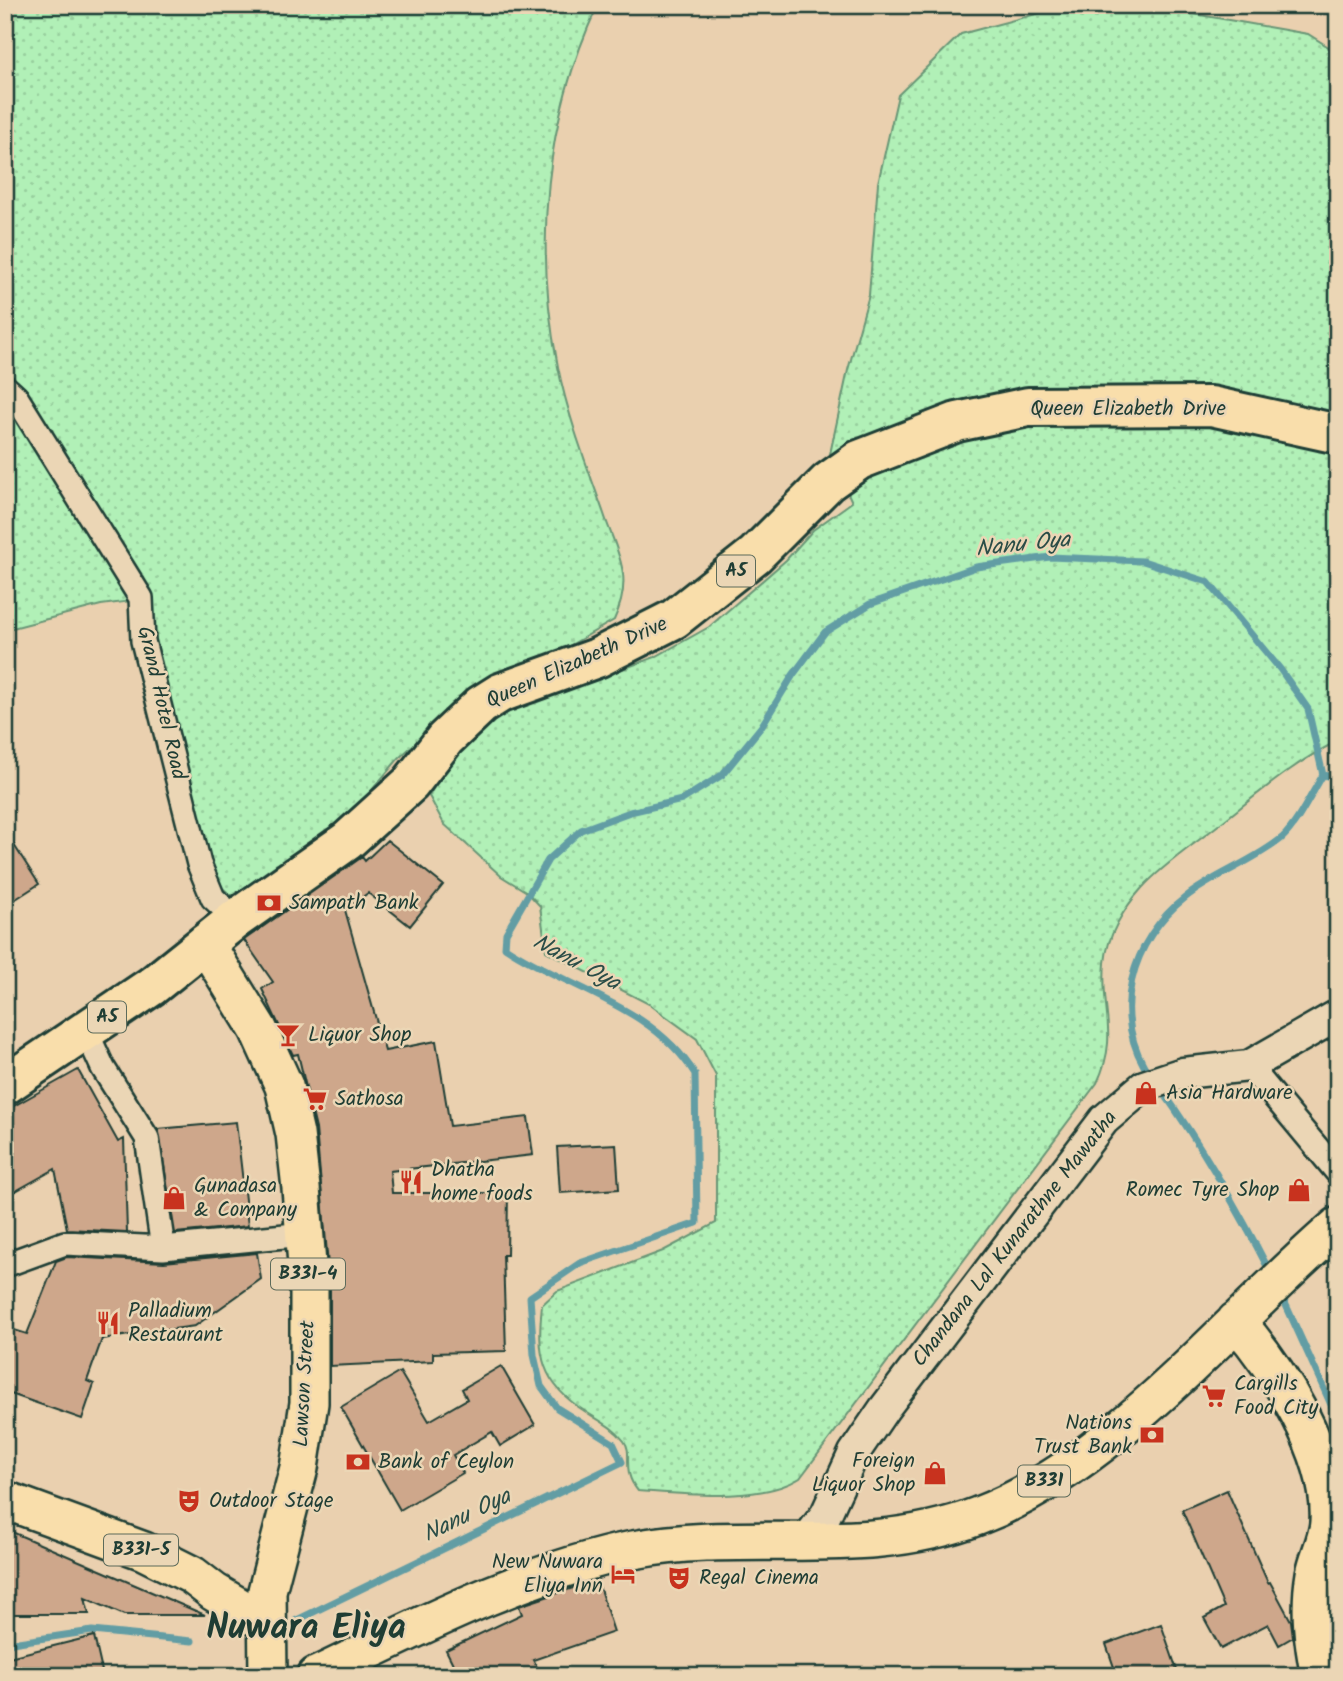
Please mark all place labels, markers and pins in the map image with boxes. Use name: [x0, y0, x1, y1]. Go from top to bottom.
place label: Sampath Bank: [289, 887, 419, 920]
bank icon: Sampath Bank: [255, 889, 283, 917]
place label: Liquor Shop: [308, 1019, 411, 1052]
bar icon: Liquor Shop: [274, 1021, 302, 1049]
place label: Asia Hardware: [1166, 1077, 1293, 1110]
shop icon: Asia Hardware: [1132, 1079, 1160, 1107]
place label: Sathosa: [335, 1083, 404, 1116]
supermarket icon: Sathosa: [301, 1085, 329, 1113]
place label: Dhatha home foods: [431, 1154, 533, 1211]
restaurant icon: Dhatha home foods: [397, 1168, 425, 1196]
place label: Gunadasa & Company: [194, 1170, 297, 1227]
place label: Romec Tyre Shop: [1125, 1174, 1279, 1207]
shop icon: Romec Tyre Shop: [1285, 1176, 1313, 1204]
shop icon: Gunadasa & Company: [160, 1184, 188, 1212]
place label: Palladium Restaurant: [128, 1295, 224, 1352]
restaurant icon: Palladium Restaurant: [94, 1309, 122, 1337]
place label: Cargills Food City: [1234, 1368, 1319, 1425]
supermarket icon: Cargills Food City: [1200, 1382, 1228, 1410]
place label: Nations Trust Bank: [1034, 1407, 1132, 1464]
bank icon: Nations Trust Bank: [1138, 1421, 1166, 1449]
place label: Foreign Liquor Shop: [812, 1445, 915, 1502]
place label: Bank of Ceylon: [378, 1446, 514, 1479]
bank icon: Bank of Ceylon: [344, 1448, 372, 1476]
shop icon: Foreign Liquor Shop: [921, 1459, 949, 1487]
place label: Outdoor Stage: [209, 1485, 334, 1518]
theatre icon: Outdoor Stage: [175, 1487, 203, 1515]
place label: New Nuwara Eliya Inn: [492, 1546, 603, 1603]
hotel icon: New Nuwara Eliya Inn: [609, 1560, 637, 1588]
place label: Regal Cinema: [699, 1562, 819, 1595]
theatre icon: Regal Cinema: [665, 1564, 693, 1592]

